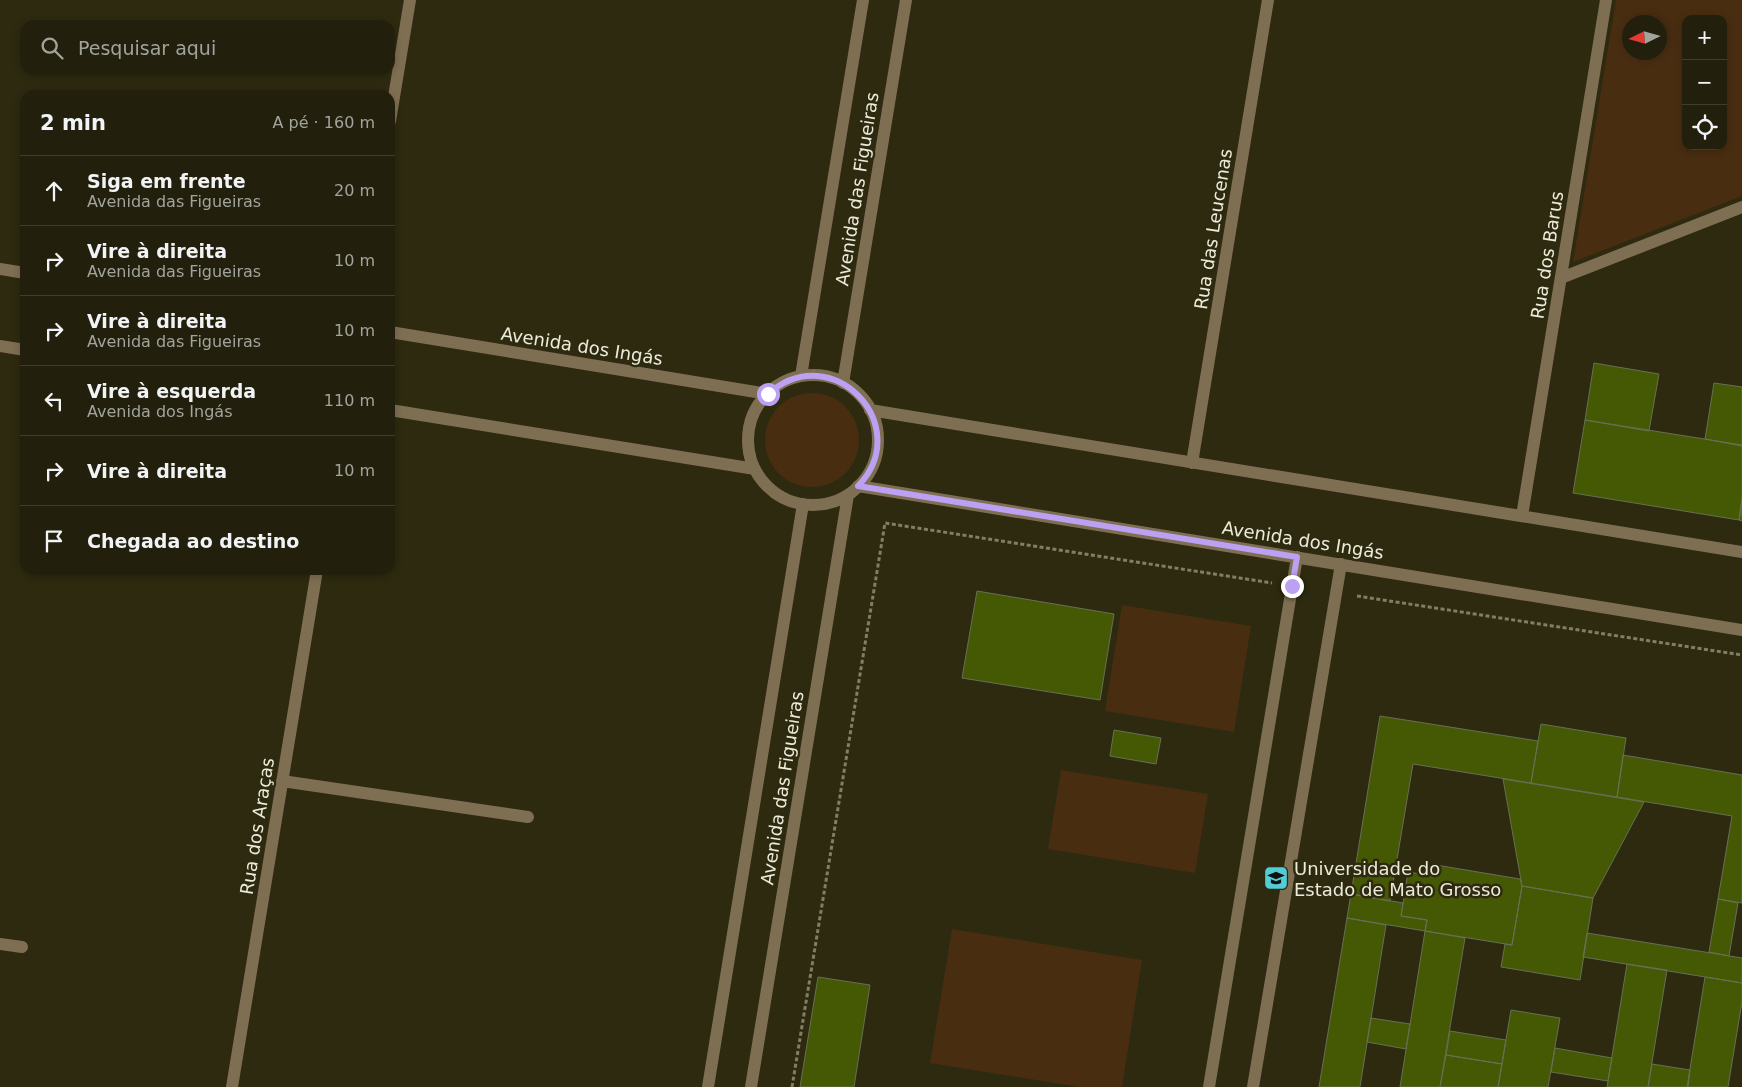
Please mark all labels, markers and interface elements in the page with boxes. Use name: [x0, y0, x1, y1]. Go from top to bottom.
north arrow: [1622, 15, 1667, 60]
map controls: [1682, 15, 1727, 150]
button: +: [1682, 15, 1727, 60]
search box: [20, 20, 395, 75]
icon: search: [38, 34, 66, 62]
text: Pesquisar aqui: [78, 37, 216, 59]
button: −: [1682, 60, 1727, 105]
street label: Avenida das Figueiras: [831, 91, 883, 287]
button: locate: [1682, 105, 1727, 150]
text: 2 min: [40, 111, 106, 135]
text: A pé · 160 m: [273, 113, 375, 132]
street label: Rua das Leucenas: [1190, 147, 1236, 311]
text: Siga em frente: [87, 170, 246, 192]
icon: ahead: [40, 177, 68, 205]
text: 20 m: [334, 181, 375, 200]
street label: Rua dos Barus: [1527, 190, 1567, 320]
text: Avenida das Figueiras: [87, 192, 261, 211]
text: Vire à direita: [87, 240, 227, 262]
icon: right: [40, 247, 68, 275]
text: 10 m: [334, 251, 375, 270]
text: Avenida das Figueiras: [87, 262, 261, 281]
text: Vire à direita: [87, 310, 227, 332]
icon: right: [40, 317, 68, 345]
text: 10 m: [334, 321, 375, 340]
street label: Avenida dos Ingás: [500, 323, 664, 369]
text: Avenida das Figueiras: [87, 332, 261, 351]
text: Vire à esquerda: [87, 380, 256, 402]
route start: [757, 383, 780, 406]
icon: left: [40, 387, 68, 415]
text: 110 m: [324, 391, 375, 410]
text: Avenida dos Ingás: [87, 402, 232, 421]
icon: right: [40, 457, 68, 485]
text: Vire à direita: [87, 460, 227, 482]
text: 10 m: [334, 461, 375, 480]
street label: Avenida dos Ingás: [1221, 517, 1385, 563]
icon: arrive: [40, 527, 68, 555]
text: Chegada ao destino: [87, 530, 299, 552]
route end: [1281, 575, 1304, 598]
street label: Avenida das Figueiras: [756, 690, 808, 886]
street label: Rua dos Araças: [236, 756, 278, 896]
place label: Universidade do Estado de Mato Grosso: [1294, 858, 1501, 900]
school or university icon: Universidade do Estado de Mato Grosso: [1263, 865, 1289, 891]

